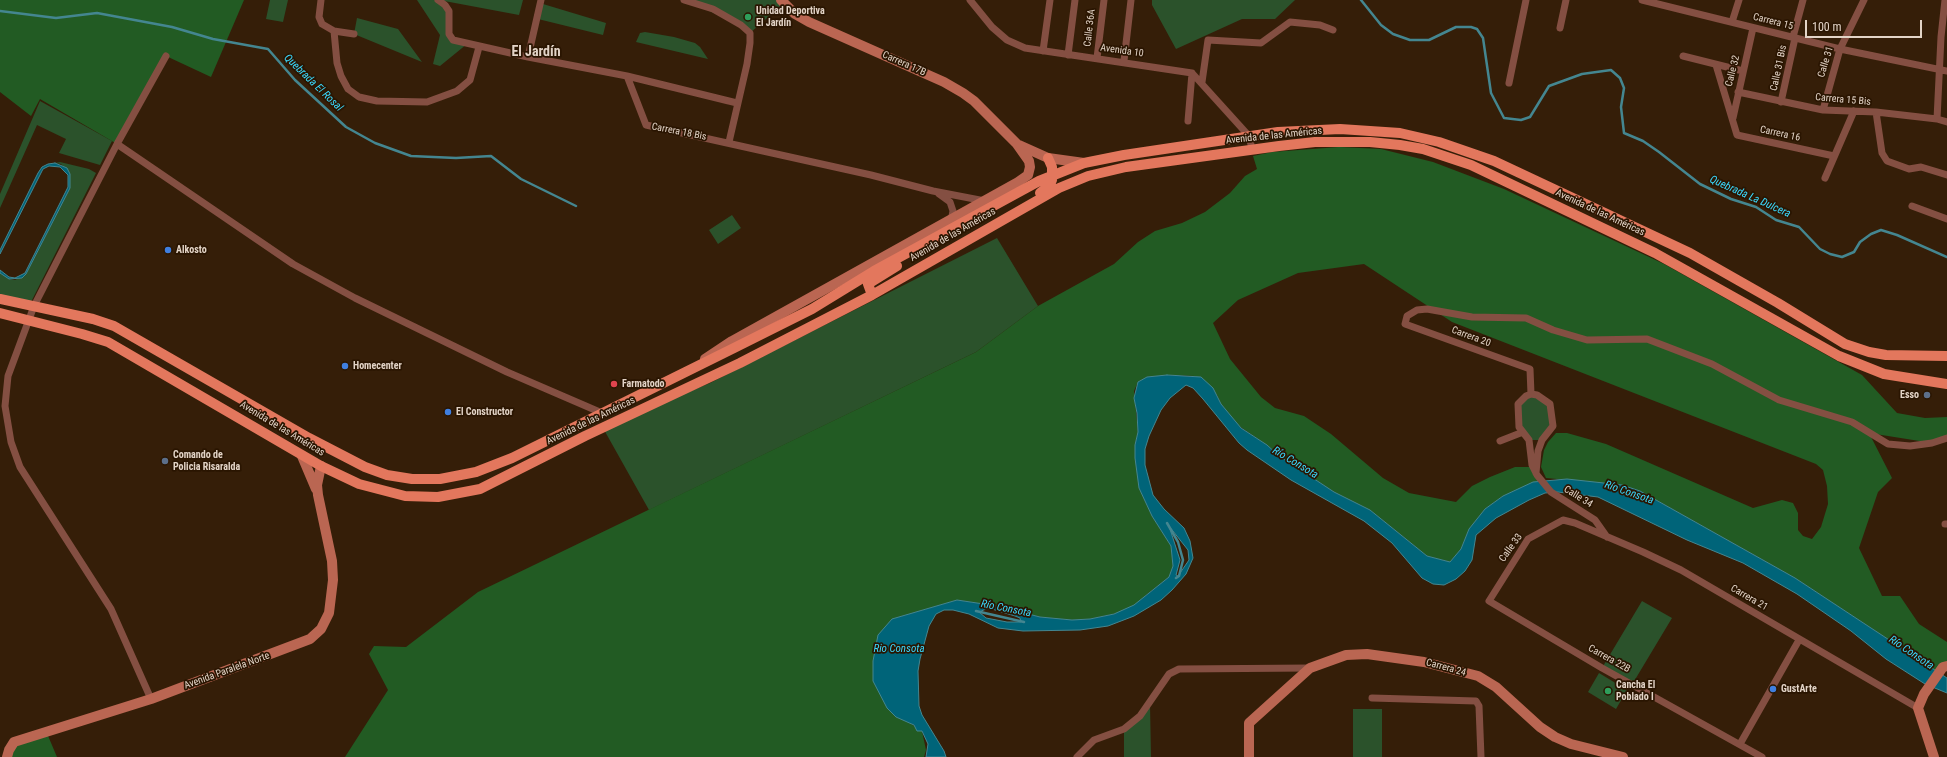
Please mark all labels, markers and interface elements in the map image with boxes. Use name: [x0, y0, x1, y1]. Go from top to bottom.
place label: Unidad Deportiva El Jardín: [756, 5, 825, 28]
street label: Calle 36A: [1082, 9, 1098, 47]
street label: Carrera 15: [1752, 11, 1794, 33]
marker: Unidad Deportiva El Jardín: [743, 12, 753, 22]
scale bar: [1807, 12, 1924, 38]
text: 100 m: [1812, 20, 1842, 34]
street label: Avenida 10: [1100, 42, 1144, 60]
district label: El Jardín: [511, 44, 561, 60]
street label: Calle 31 Bis: [1768, 44, 1790, 92]
street label: Calle 31: [1816, 45, 1836, 79]
street label: Carrera 17B: [880, 49, 928, 79]
water label: Quebrada El Rosal: [281, 52, 345, 114]
street label: Calle 32: [1723, 54, 1743, 88]
street label: Carrera 15 Bis: [1815, 92, 1871, 108]
street label: Carrera 18 Bis: [651, 121, 707, 143]
street label: Carrera 16: [1759, 124, 1801, 144]
street label: Avenida de las Américas: [1225, 125, 1323, 147]
water label: Quebrada La Dulcera: [1707, 173, 1793, 221]
street label: Avenida de las Américas: [1554, 187, 1646, 239]
street label: Avenida de las Américas: [908, 206, 998, 264]
place label: Alkosto: [176, 244, 207, 256]
marker: Alkosto: [163, 245, 173, 255]
street label: Carrera 20: [1450, 324, 1492, 350]
place label: Homecenter: [353, 360, 402, 372]
marker: Homecenter: [340, 361, 350, 371]
place label: Farmatodo: [622, 378, 665, 390]
marker: Farmatodo: [609, 379, 619, 389]
place label: Esso: [1900, 389, 1919, 401]
marker: Esso: [1922, 390, 1932, 400]
street label: Avenida de las Américas: [545, 394, 637, 448]
street label: Avenida de las Américas: [237, 399, 327, 459]
place label: El Constructor: [456, 406, 513, 418]
marker: El Constructor: [443, 407, 453, 417]
water label: Río Consota: [1270, 444, 1320, 482]
place label: Comando de Policia Risaralda: [173, 449, 240, 472]
marker: Comando de Policia Risaralda: [160, 456, 170, 466]
water label: Río Consota: [1603, 478, 1655, 508]
street label: Calle 34: [1561, 483, 1595, 511]
street label: Calle 33: [1497, 532, 1525, 564]
street label: Carrera 21: [1728, 583, 1770, 613]
water label: Río Consota: [980, 598, 1032, 620]
water label: Río Consota: [1886, 633, 1936, 673]
water label: Rio Consota: [873, 642, 925, 656]
street label: Carrera 22B: [1586, 643, 1632, 675]
street label: Avenida Paralela Norte: [183, 650, 271, 692]
street label: Carrera 24: [1425, 657, 1467, 679]
place label: Cancha El Poblado I: [1616, 679, 1655, 702]
place label: GustArte: [1781, 683, 1817, 695]
marker: GustArte: [1768, 684, 1778, 694]
marker: Cancha El Poblado I: [1603, 686, 1613, 696]

